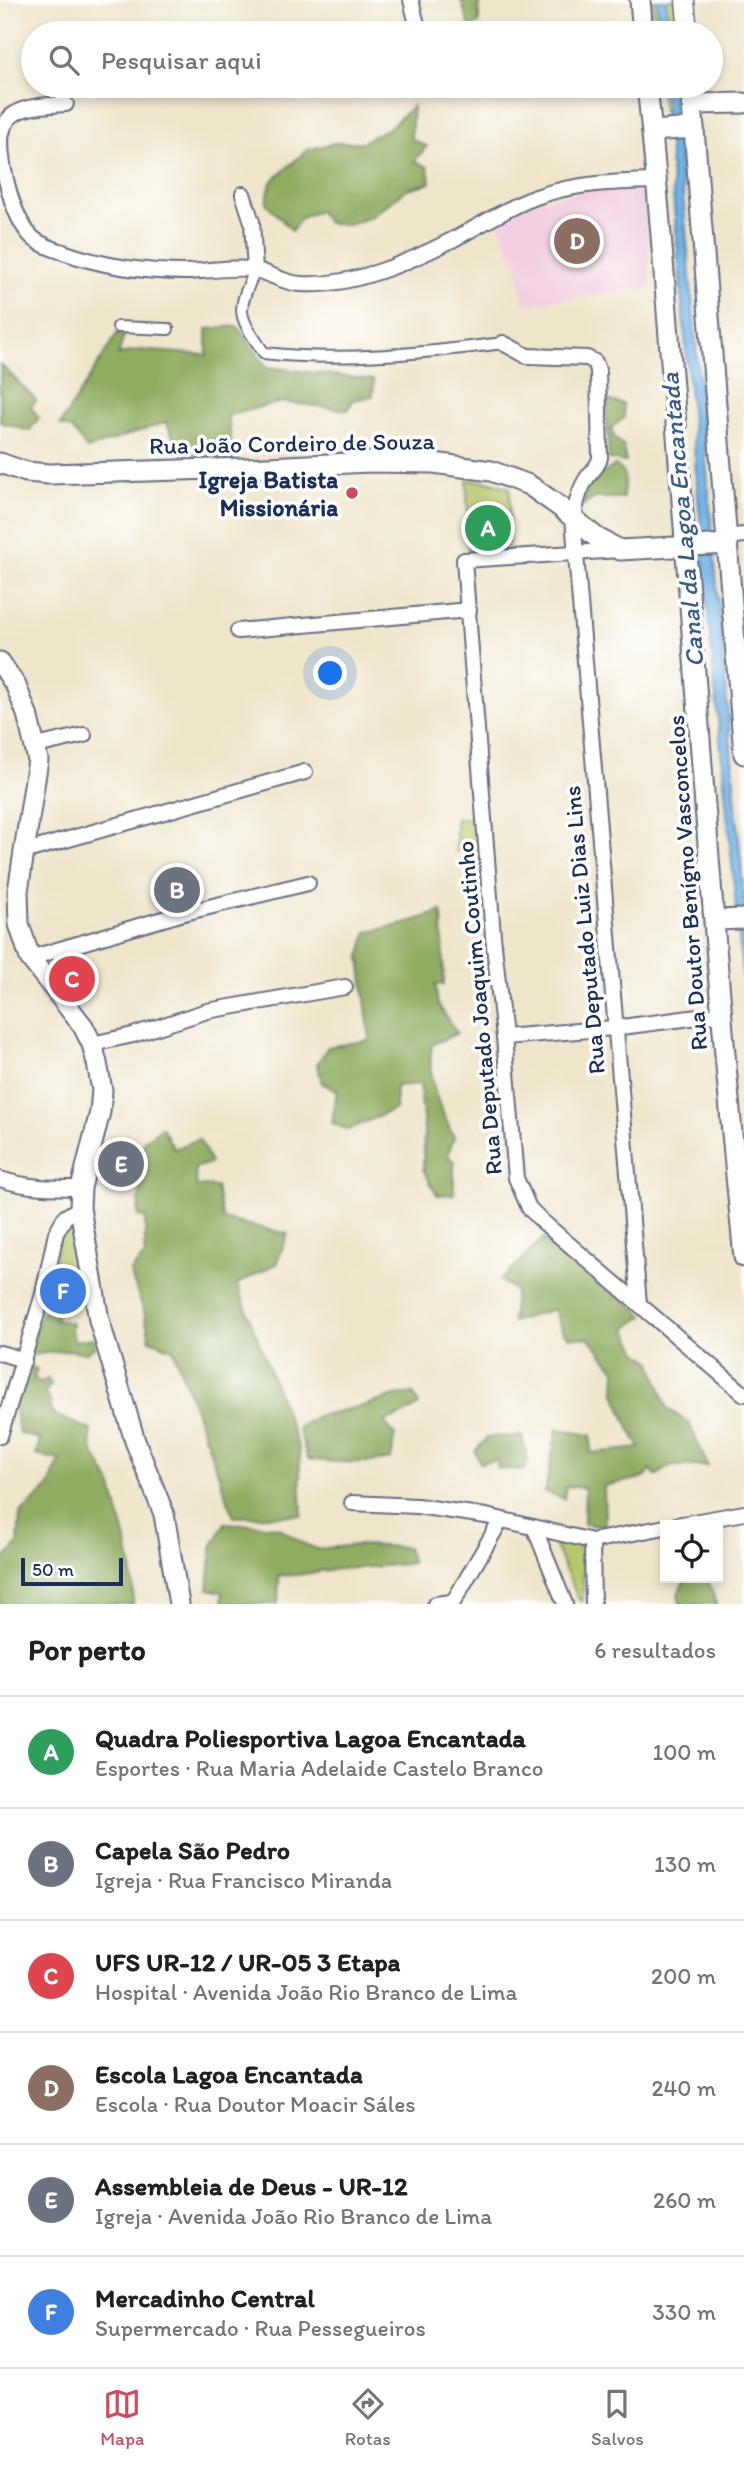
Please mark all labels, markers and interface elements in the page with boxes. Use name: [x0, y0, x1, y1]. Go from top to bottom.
search box: [21, 21, 723, 98]
icon: search: [45, 41, 83, 79]
text: Pesquisar aqui: [101, 44, 262, 76]
pin: D: [554, 215, 600, 267]
water label: Canal da Lagoa Encantada: [653, 371, 711, 669]
street label: Rua João Cordeiro de Souza: [149, 426, 436, 460]
place label: Igreja Batista Missionária: [198, 465, 338, 522]
marker: Igreja Batista Missionária: [344, 485, 360, 501]
pin: A: [465, 502, 511, 554]
your location: [313, 656, 347, 690]
street label: Rua Doutor Benígno Vasconcelos: [661, 714, 713, 1052]
street label: Rua Deputado Luiz Dias Lins: [557, 785, 611, 1075]
street label: Rua Deputado Joaquim Coutinho: [450, 840, 508, 1176]
pin: B: [154, 864, 200, 916]
pin: C: [49, 953, 95, 1005]
pin: E: [98, 1138, 144, 1190]
pin: F: [40, 1265, 86, 1317]
map controls: [660, 1520, 723, 1583]
button: locate: [660, 1520, 723, 1583]
scale bar: [21, 1555, 122, 1587]
text: 50 m: [32, 1558, 74, 1581]
text: Por perto: [28, 1631, 146, 1668]
text: 6 resultados: [594, 1636, 716, 1664]
text: Quadra Poliesportiva Lagoa Encantada: [95, 1722, 526, 1754]
text: A: [44, 1738, 58, 1766]
text: 100 m: [652, 1738, 716, 1766]
text: Esportes · Rua Maria Adelaide Castelo Branco: [95, 1754, 543, 1782]
text: Capela São Pedro: [95, 1834, 290, 1866]
text: B: [44, 1850, 58, 1878]
text: 130 m: [654, 1850, 716, 1878]
text: Igreja · Rua Francisco Miranda: [95, 1866, 392, 1894]
text: UFS UR-12 / UR-05 3 Etapa: [95, 1946, 400, 1978]
text: C: [44, 1962, 58, 1990]
text: 200 m: [651, 1962, 716, 1990]
text: Hospital · Avenida João Rio Branco de Lima: [95, 1978, 517, 2006]
text: Escola Lagoa Encantada: [95, 2058, 363, 2090]
text: D: [43, 2074, 59, 2102]
text: 240 m: [651, 2074, 716, 2102]
text: Escola · Rua Doutor Moacir Sáles: [95, 2090, 416, 2118]
text: Assembleia de Deus - UR-12: [95, 2170, 408, 2202]
text: E: [45, 2186, 57, 2214]
text: 260 m: [653, 2186, 716, 2214]
text: Igreja · Avenida João Rio Branco de Lima: [95, 2202, 492, 2230]
text: Mercadinho Central: [95, 2282, 315, 2314]
text: F: [45, 2298, 57, 2326]
text: 330 m: [652, 2298, 716, 2326]
text: Supermercado · Rua Pessegueiros: [95, 2314, 426, 2342]
tab: Mapa: [100, 2385, 144, 2450]
tab: Rotas: [345, 2385, 391, 2450]
tab: Salvos: [591, 2385, 644, 2450]

